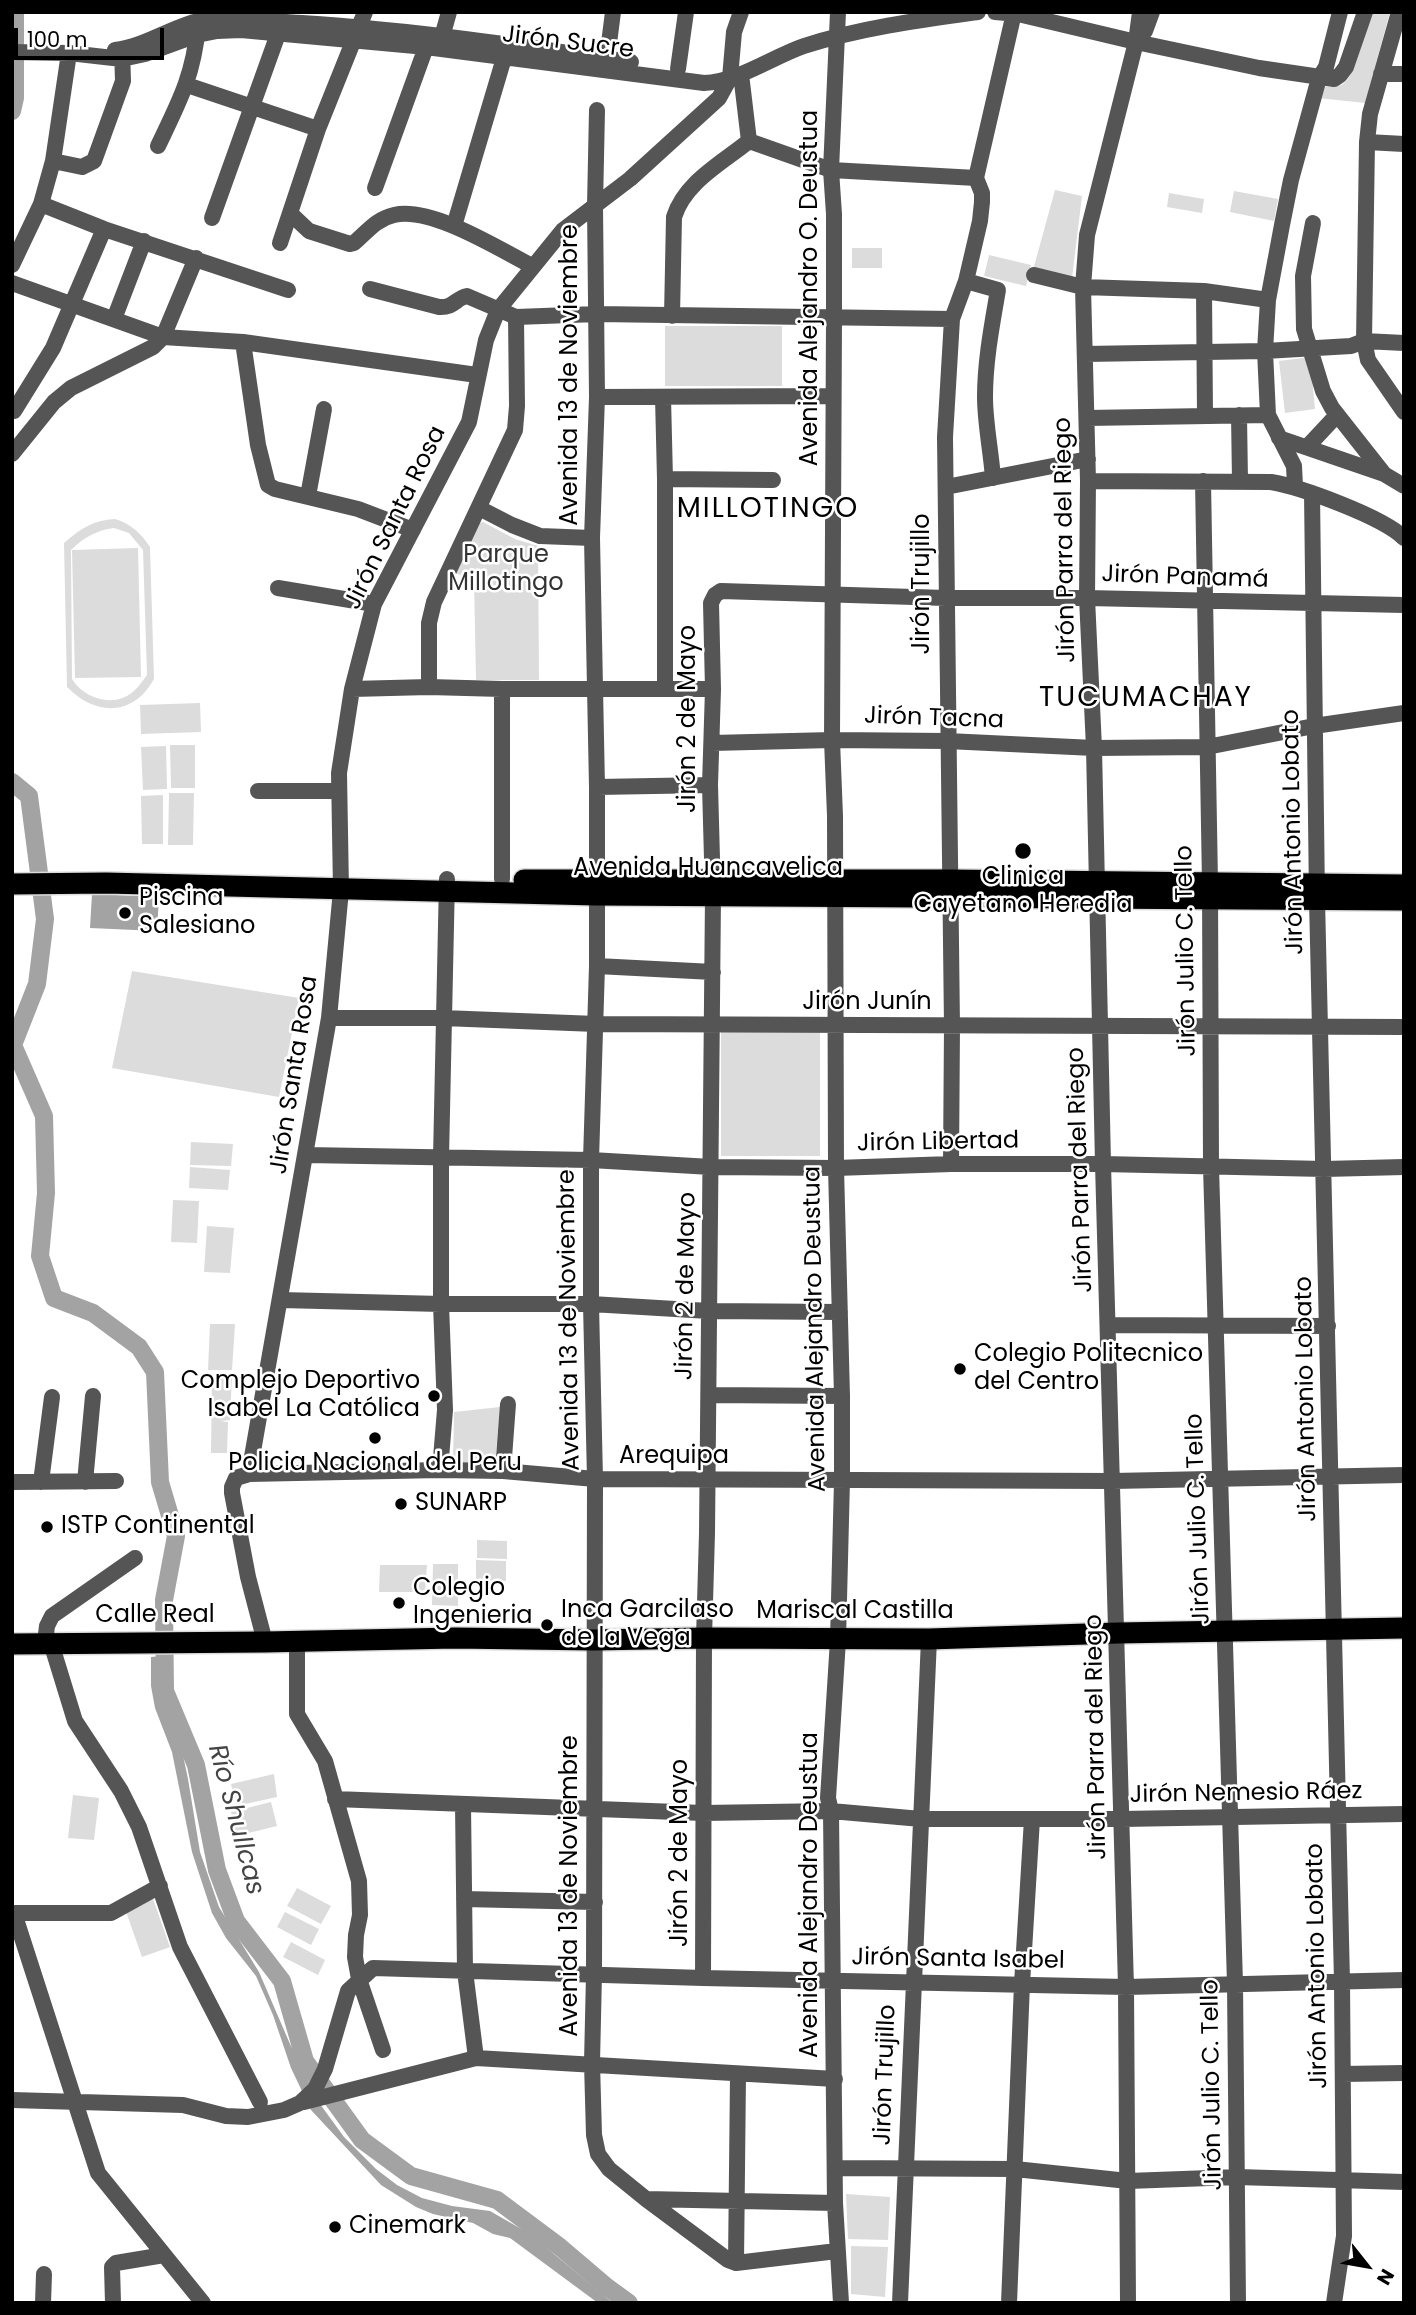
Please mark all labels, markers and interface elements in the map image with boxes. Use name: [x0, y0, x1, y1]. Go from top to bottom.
scale bar: [18, 14, 168, 58]
street label: Jirón Sucre: [500, 21, 636, 65]
text: 100 m: [27, 25, 87, 54]
street label: Avenida Alejandro O. Deustua: [797, 110, 825, 466]
street label: Avenida 13 de Noviembre: [557, 224, 585, 526]
street label: Jirón Parra del Riego: [1049, 417, 1083, 663]
street label: Jirón Santa Rosa: [339, 422, 453, 614]
district label: MILLOTINGO: [678, 493, 858, 527]
street label: Jirón Trujillo: [909, 513, 937, 655]
park label: Parque Millotingo: [448, 542, 564, 598]
street label: Jirón Panamá: [1101, 561, 1269, 595]
street label: Jirón 2 de Mayo: [675, 625, 703, 813]
district label: TUCUMACHAY: [1040, 682, 1252, 716]
street label: Jirón Tacna: [864, 702, 1004, 736]
street label: Jirón Antonio Lobato: [1277, 709, 1311, 955]
marker: Clinica Cayetano Heredia: [1013, 841, 1033, 861]
street label: Jirón Julio C. Tello: [1171, 845, 1203, 1057]
street label: Avenida Huancavelica: [573, 855, 843, 883]
place label: Clinica Cayetano Heredia: [914, 864, 1132, 920]
place label: Piscina Salesiano: [139, 885, 255, 941]
marker: Piscina Salesiano: [117, 905, 133, 921]
street label: Jirón Santa Rosa: [265, 974, 325, 1176]
street label: Jirón Junín: [802, 989, 932, 1017]
street label: Jirón Parra del Riego: [1062, 1047, 1100, 1293]
street label: Jirón Libertad: [857, 1127, 1019, 1159]
street label: Avenida Alejandro Deustua: [799, 1166, 833, 1492]
street label: Avenida 13 de Noviembre: [553, 1169, 587, 1471]
street label: Jirón 2 de Mayo: [671, 1192, 703, 1380]
street label: Jirón Antonio Lobato: [1290, 1276, 1324, 1522]
place label: Colegio Politecnico del Centro: [974, 1341, 1203, 1397]
marker: Colegio Politecnico del Centro: [952, 1361, 968, 1377]
place label: Complejo Deportivo Isabel La Católica: [181, 1368, 420, 1424]
marker: Complejo Deportivo Isabel La Católica: [426, 1388, 442, 1404]
street label: Jirón Julio C. Tello: [1181, 1413, 1217, 1625]
marker: Policia Nacional del Peru: [367, 1430, 383, 1446]
street label: Arequipa: [619, 1443, 729, 1471]
place label: Policia Nacional del Peru: [228, 1450, 522, 1478]
place label: SUNARP: [415, 1490, 507, 1518]
marker: SUNARP: [393, 1496, 409, 1512]
place label: ISTP Continental: [61, 1513, 255, 1541]
marker: ISTP Continental: [39, 1519, 55, 1535]
place label: Colegio Ingenieria: [413, 1575, 533, 1631]
marker: Colegio Ingenieria: [391, 1595, 407, 1611]
place label: Inca Garcilaso de la Vega: [561, 1597, 734, 1653]
street label: Mariscal Castilla: [756, 1598, 954, 1626]
street label: Calle Real: [95, 1602, 215, 1630]
street label: Jirón Parra del Riego: [1080, 1614, 1114, 1860]
marker: Inca Garcilaso de la Vega: [539, 1617, 555, 1633]
street label: Avenida Alejandro Deustua: [797, 1732, 825, 2058]
street label: Avenida 13 de Noviembre: [557, 1735, 585, 2037]
water label: Río Shullcas: [200, 1741, 270, 1899]
street label: Jirón 2 de Mayo: [667, 1759, 695, 1947]
street label: Jirón Nemesio Ráez: [1129, 1778, 1363, 1810]
street label: Jirón Antonio Lobato: [1301, 1843, 1335, 2089]
street label: Jirón Santa Isabel: [851, 1944, 1065, 1976]
street label: Jirón Julio C. Tello: [1197, 1979, 1229, 2191]
street label: Jirón Trujillo: [869, 2004, 903, 2146]
place label: Cinemark: [349, 2213, 466, 2241]
marker: Cinemark: [327, 2219, 343, 2235]
north arrow: [1332, 2231, 1402, 2301]
text: N: [1370, 2264, 1401, 2290]

